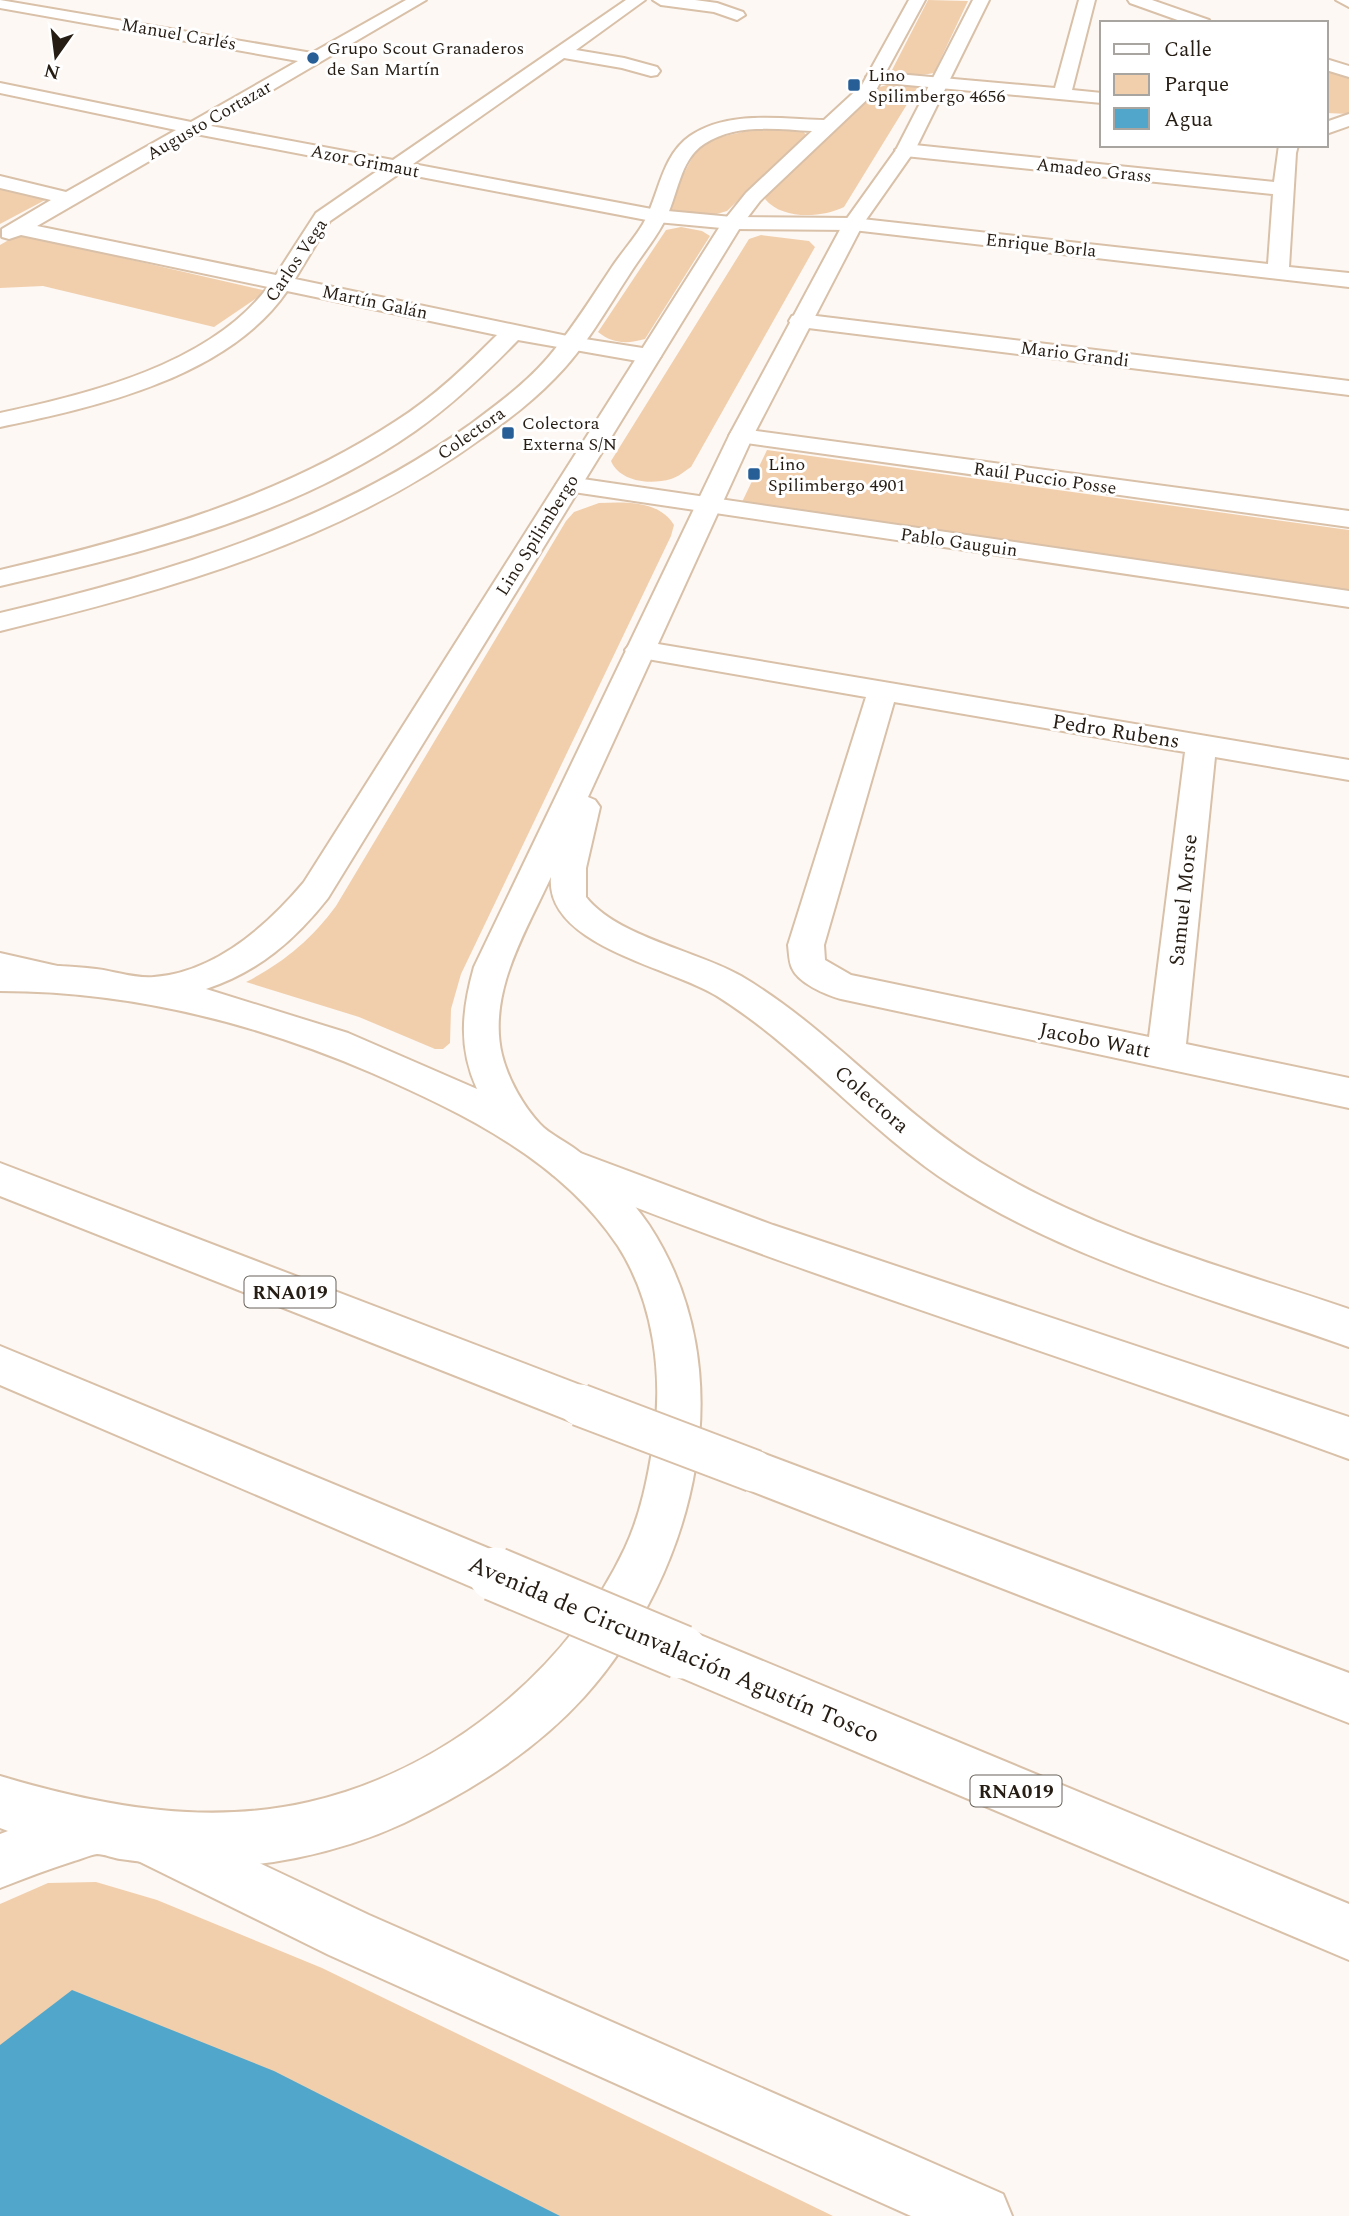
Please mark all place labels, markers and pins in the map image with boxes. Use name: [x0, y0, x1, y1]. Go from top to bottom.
place label: Grupo Scout Granaderos de San Martín: [327, 35, 524, 83]
marker: Grupo Scout Granaderos de San Martín: [305, 50, 321, 66]
place label: Lino Spilimbergo 4656: [868, 62, 1006, 110]
marker: Lino Spilimbergo 4656: [846, 77, 862, 93]
place label: Colectora Externa S/N: [522, 410, 617, 458]
marker: Colectora Externa S/N: [500, 425, 516, 441]
place label: Lino Spilimbergo 4901: [768, 451, 906, 499]
marker: Lino Spilimbergo 4901: [746, 466, 762, 482]

